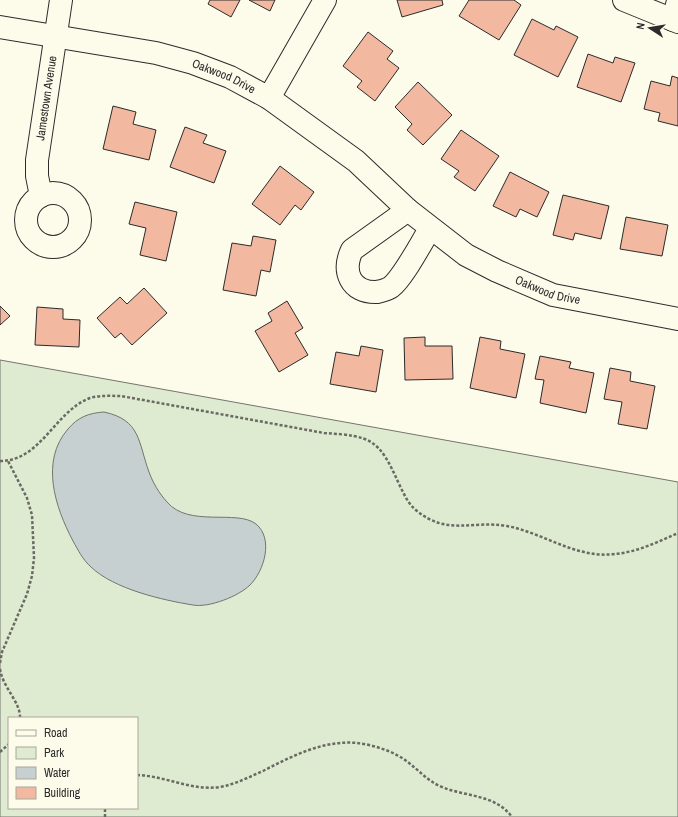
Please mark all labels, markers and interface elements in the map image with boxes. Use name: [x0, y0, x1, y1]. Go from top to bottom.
north arrow: [630, 8, 670, 48]
text: N: [633, 21, 648, 31]
street label: Jamestown Avenue: [32, 55, 61, 141]
street label: Oakwood Drive: [190, 55, 258, 97]
street label: Oakwood Drive: [513, 272, 582, 308]
legend: [8, 717, 138, 809]
text: Road: [44, 725, 68, 741]
text: Park: [44, 745, 64, 761]
text: Water: [44, 765, 71, 781]
text: Building: [44, 785, 81, 801]

